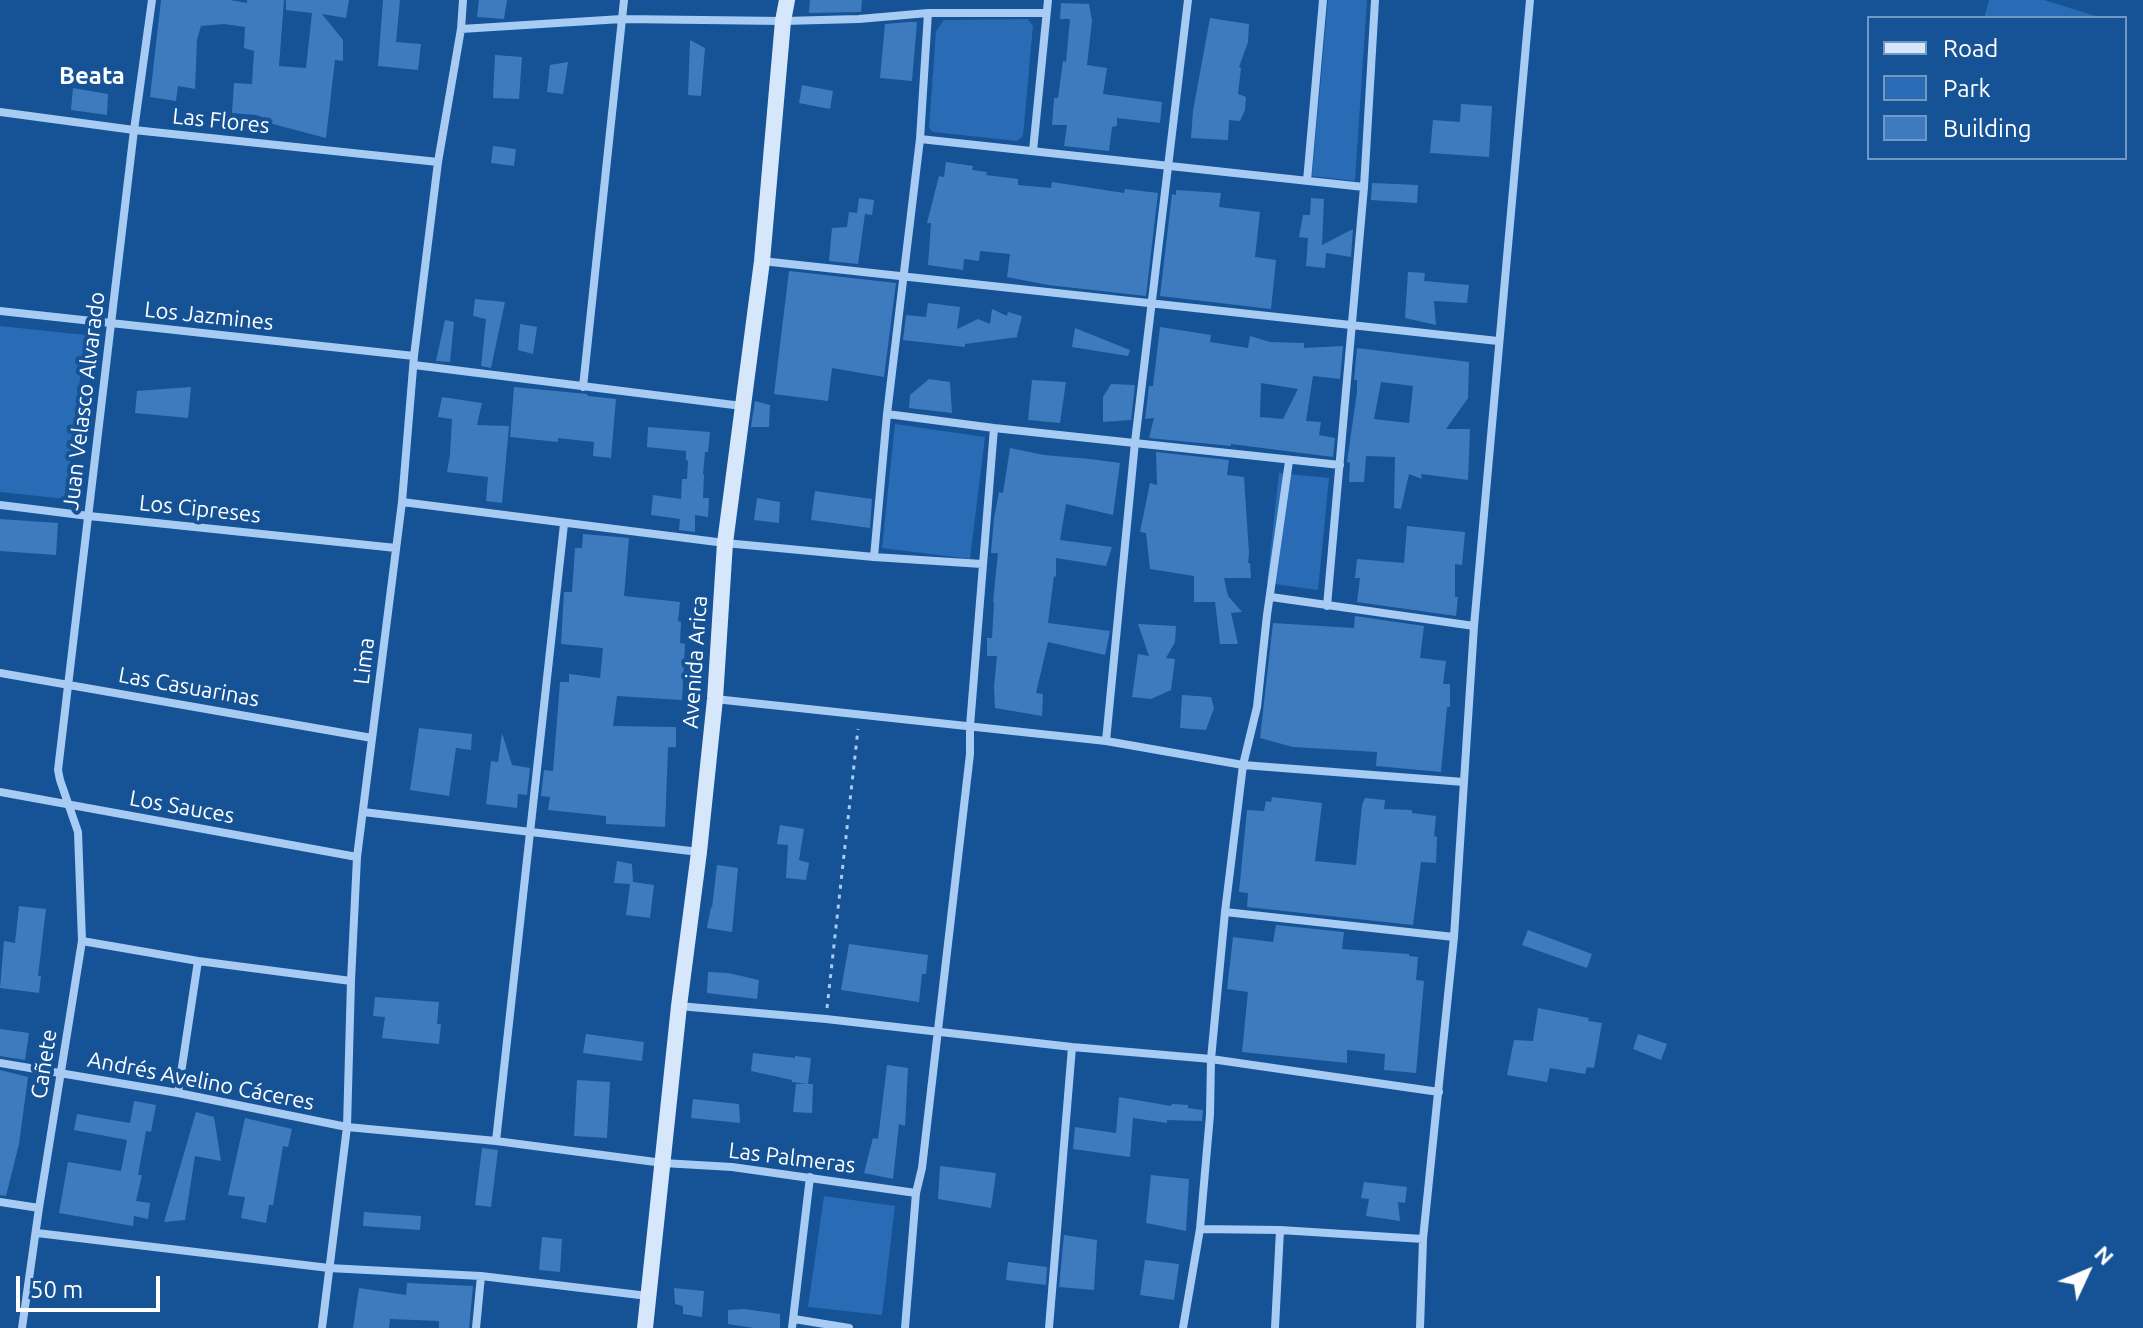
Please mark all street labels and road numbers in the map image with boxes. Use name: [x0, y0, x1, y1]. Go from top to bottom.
street label: Las Flores: [171, 103, 271, 139]
street label: Juan Velasco Alvarado: [58, 290, 110, 512]
street label: Los Jazmines: [143, 296, 275, 336]
street label: Los Cipreses: [138, 489, 262, 529]
street label: Avenida Arica: [677, 595, 713, 729]
street label: Lima: [348, 636, 380, 686]
street label: Las Casuarinas: [117, 662, 261, 712]
street label: Los Sauces: [128, 785, 236, 829]
street label: Cañete: [25, 1027, 63, 1101]
street label: Andrés Avelino Cáceres: [85, 1046, 317, 1116]
street label: Las Palmeras: [727, 1137, 857, 1179]

